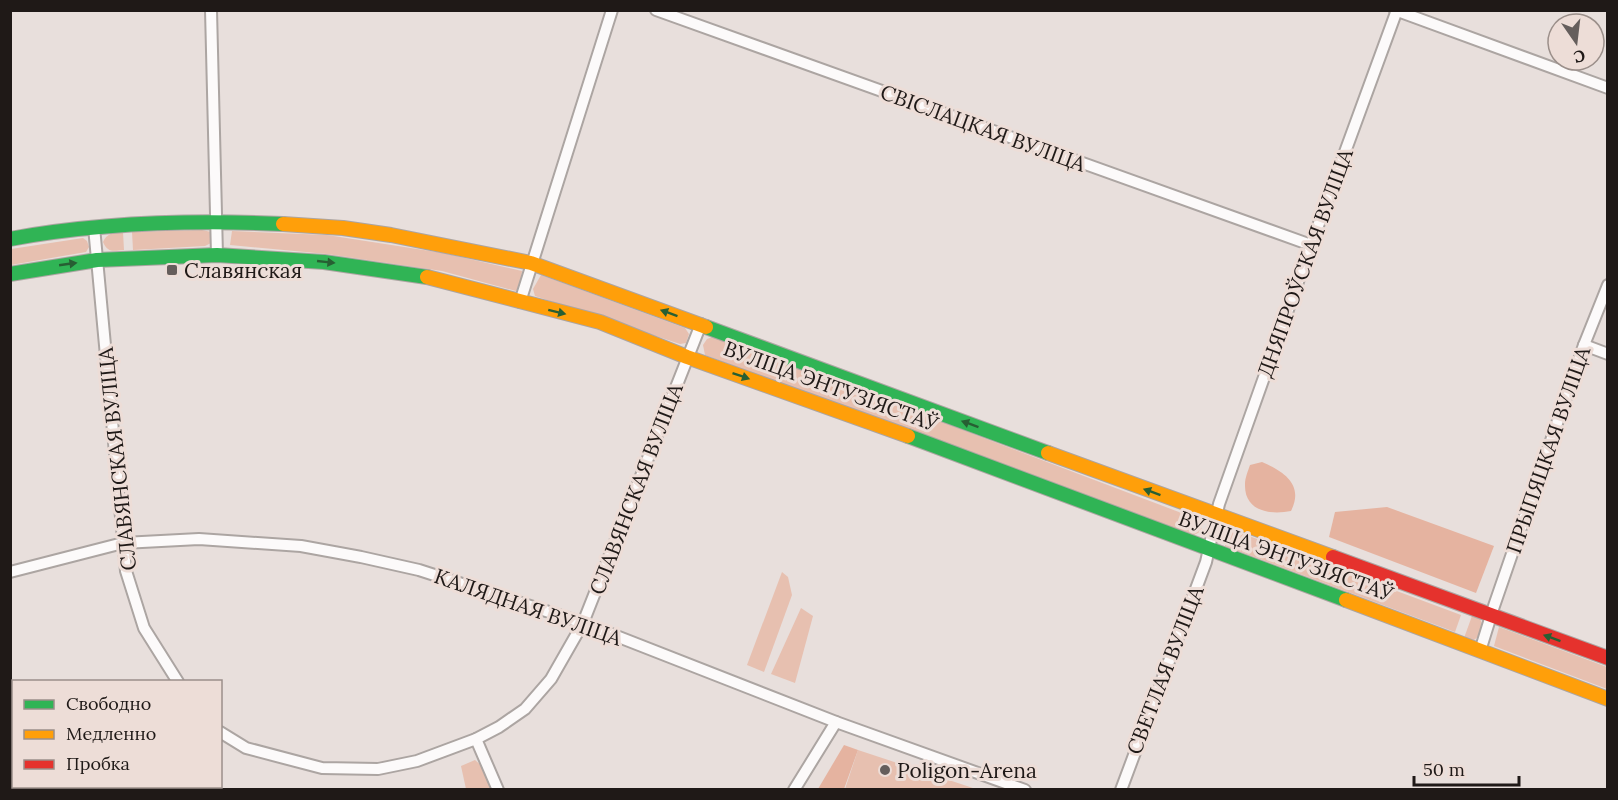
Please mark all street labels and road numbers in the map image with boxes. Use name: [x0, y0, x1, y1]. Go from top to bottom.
street label: СВІСЛАЦКАЯ ВУЛІЦА: [877, 78, 1090, 178]
street label: ДНЯПРОЎСКАЯ ВУЛІЦА: [1251, 144, 1359, 381]
street label: ВУЛІЦА ЭНТУЗІЯСТАЎ: [720, 335, 943, 438]
street label: ПРЫПЯЦКАЯ ВУЛІЦА: [1500, 342, 1596, 557]
street label: СЛАВЯНСКАЯ ВУЛІЦА: [92, 345, 142, 572]
street label: СЛАВЯНСКАЯ ВУЛІЦА: [583, 379, 689, 599]
street label: ВУЛІЦА ЭНТУЗІЯСТАЎ: [1175, 505, 1398, 608]
street label: КАЛЯДНАЯ ВУЛІЦА: [431, 562, 626, 652]
street label: СВЕТЛАЯ ВУЛІЦА: [1120, 581, 1210, 758]

